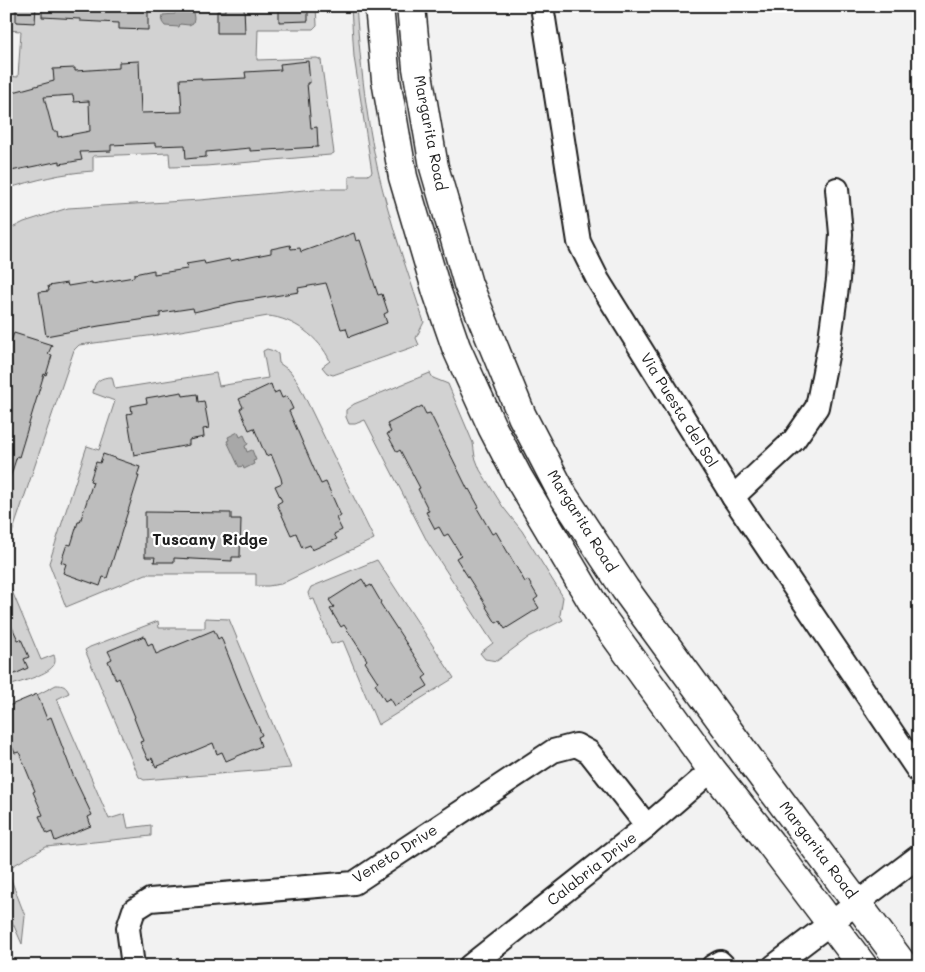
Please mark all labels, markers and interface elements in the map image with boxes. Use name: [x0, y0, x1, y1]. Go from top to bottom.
street label: Margarita Road: [410, 73, 452, 192]
street label: Via Puesta del Sol: [637, 348, 723, 471]
street label: Margarita Road: [543, 466, 622, 575]
district label: Tuscany Ridge: [152, 528, 268, 549]
street label: Margarita Road: [776, 797, 862, 902]
street label: Veneto Drive: [348, 819, 441, 887]
street label: Calabria Drive: [542, 827, 640, 910]

